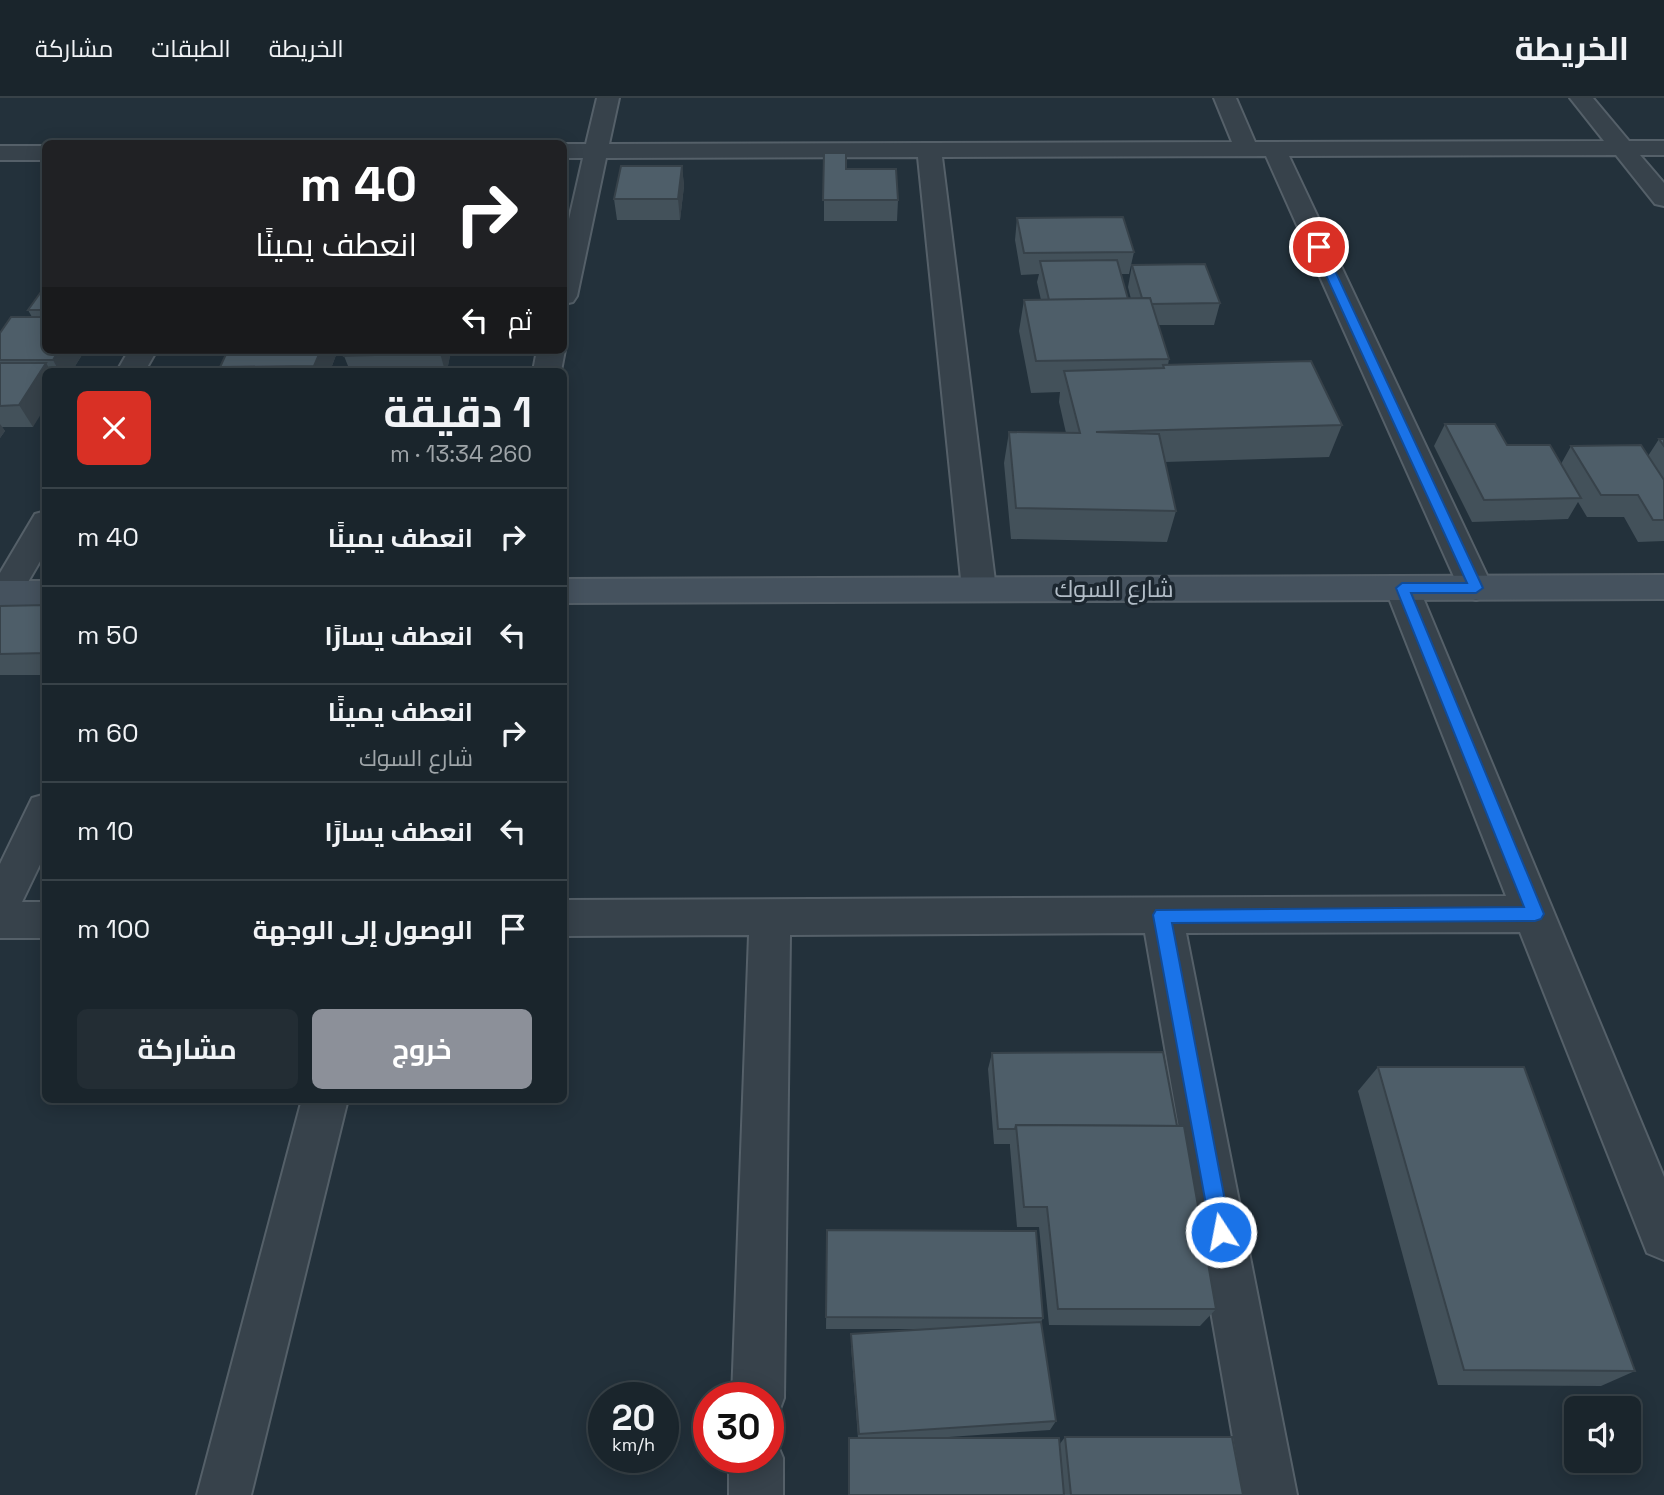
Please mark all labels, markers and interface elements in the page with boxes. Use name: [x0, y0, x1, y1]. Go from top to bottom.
text: الخريطة: [1515, 28, 1629, 70]
text: مشاركة: [35, 33, 113, 64]
text: الطبقات: [151, 33, 231, 64]
text: الخريطة: [269, 33, 344, 64]
text: 40 m: [300, 153, 417, 215]
icon: right: [441, 168, 532, 259]
pin: [1289, 217, 1349, 277]
text: انعطف يمينًا: [255, 225, 417, 265]
icon: arrive: [1300, 228, 1338, 266]
icon: left: [456, 301, 494, 339]
text: ثم: [508, 304, 532, 338]
text: 1 دقيقة: [384, 386, 532, 439]
button: close: [77, 391, 151, 465]
text: 260 m · 13:34: [390, 439, 532, 469]
icon: right: [494, 518, 532, 556]
text: 40 m: [77, 520, 139, 554]
text: انعطف يمينًا: [328, 521, 473, 555]
street label: شارع السوك: [1054, 573, 1174, 605]
icon: left: [494, 616, 532, 654]
text: 50 m: [77, 618, 138, 652]
text: انعطف يسارًا: [325, 619, 473, 653]
text: انعطف يمينًا: [328, 695, 473, 729]
icon: right: [494, 714, 532, 752]
text: 60 m: [77, 716, 139, 750]
text: شارع السوك: [359, 743, 473, 773]
icon: left: [494, 812, 532, 850]
text: 10 m: [77, 814, 134, 848]
text: انعطف يسارًا: [325, 815, 473, 849]
icon: arrive: [494, 910, 532, 948]
text: 100 m: [77, 912, 150, 946]
text: الوصول إلى الوجهة: [253, 913, 473, 947]
button: مشاركة: [77, 1009, 298, 1089]
button: خروج: [312, 1009, 532, 1089]
position arrow: [1184, 1195, 1258, 1269]
speed limit sign: 30: [693, 1382, 784, 1473]
text: 20: [612, 1396, 655, 1440]
map controls: [1564, 1396, 1641, 1473]
button: sound: [1564, 1396, 1641, 1473]
text: km/h: [612, 1433, 655, 1456]

